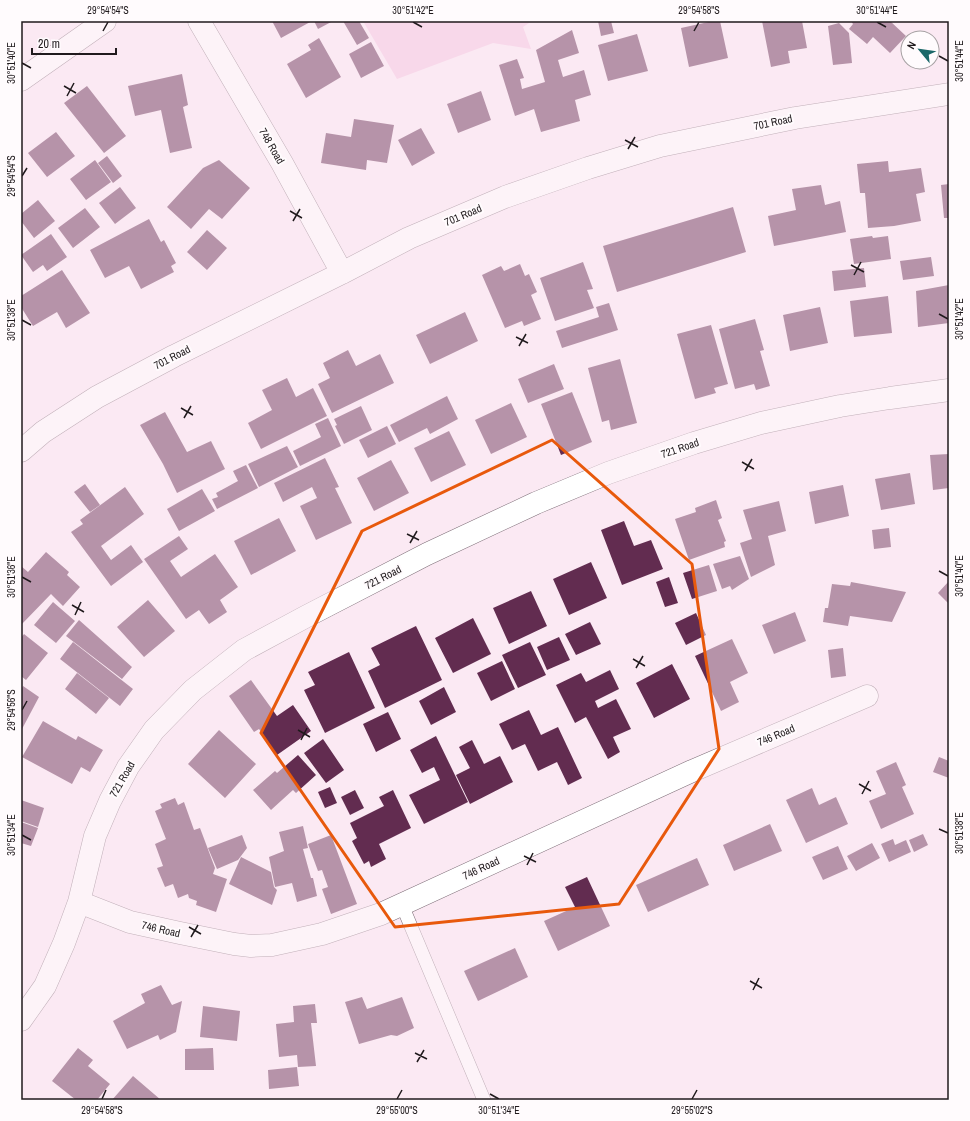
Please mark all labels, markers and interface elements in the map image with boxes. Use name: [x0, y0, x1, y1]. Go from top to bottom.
text: 29°54'54"S: [87, 4, 129, 17]
text: 30°51'42"E: [392, 4, 434, 17]
text: 29°54'58"S: [678, 4, 720, 17]
text: 30°51'44"E: [856, 4, 898, 17]
scale bar: [32, 30, 116, 56]
north arrow: [900, 30, 940, 70]
text: 20 m: [38, 36, 60, 52]
text: N: [904, 39, 919, 51]
text: 30°51'44"E: [953, 40, 966, 82]
text: 30°51'40"E: [5, 42, 18, 84]
street label: 701 Road: [752, 111, 794, 133]
street label: 748 Road: [256, 126, 288, 166]
text: 29°54'54"S: [5, 155, 18, 197]
street label: 701 Road: [442, 201, 484, 229]
text: 30°51'42"E: [953, 298, 966, 340]
text: 30°51'38"E: [5, 299, 18, 341]
street label: 701 Road: [151, 342, 193, 372]
street label: 721 Road: [659, 435, 701, 461]
text: 30°51'40"E: [953, 555, 966, 597]
text: 30°51'36"E: [5, 556, 18, 598]
street label: 721 Road: [362, 562, 404, 592]
text: 29°54'56"S: [5, 689, 18, 731]
street label: 746 Road: [755, 721, 797, 749]
street label: 721 Road: [106, 759, 138, 799]
text: 30°51'38"E: [953, 812, 966, 854]
text: 30°51'34"E: [5, 814, 18, 856]
street label: 746 Road: [460, 853, 502, 883]
street label: 746 Road: [140, 918, 182, 940]
text: 29°54'58"S: [81, 1104, 123, 1117]
text: 29°55'00"S: [376, 1104, 418, 1117]
text: 30°51'34"E: [478, 1104, 520, 1117]
text: 29°55'02"S: [671, 1104, 713, 1117]

